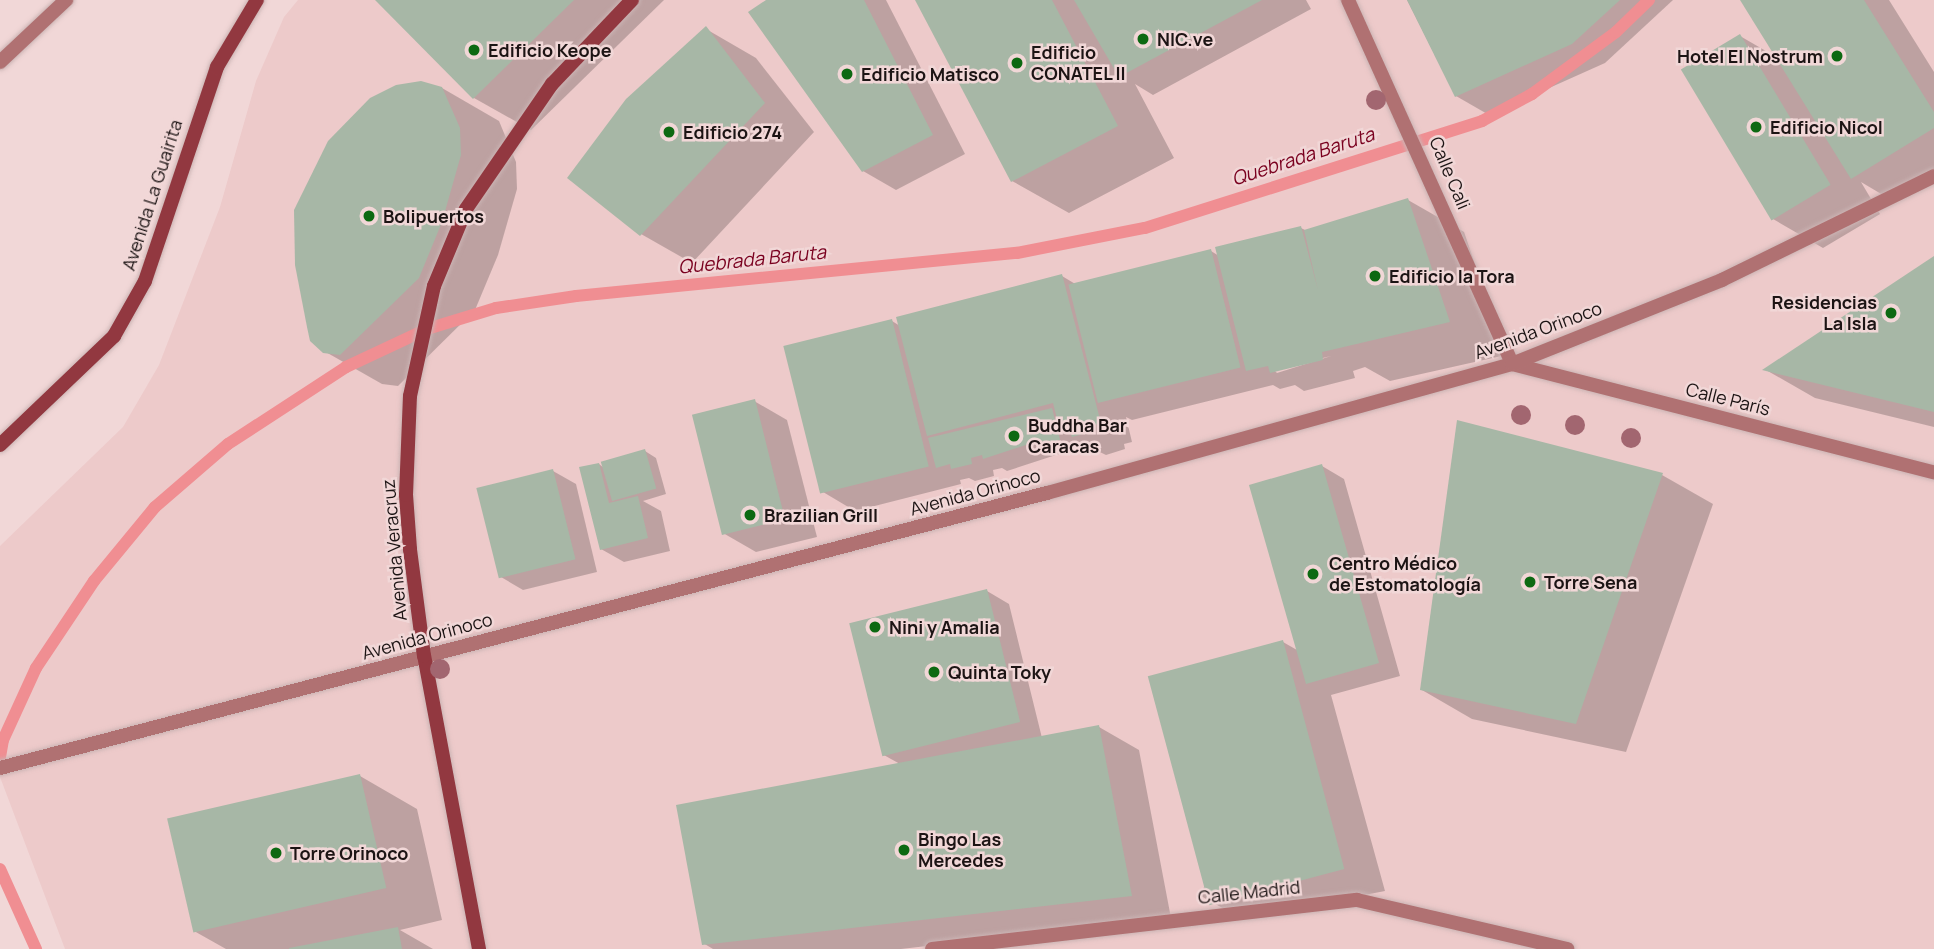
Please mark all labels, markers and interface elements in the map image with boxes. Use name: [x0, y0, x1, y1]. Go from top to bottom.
place label: NIC.ve: [1157, 28, 1213, 50]
marker: NIC.ve: [1135, 31, 1151, 47]
place label: Edificio Keope: [488, 39, 611, 61]
marker: Edificio Keope: [466, 42, 482, 58]
place label: Edificio CONATEL II: [1031, 42, 1126, 84]
place label: Hotel El Nostrum: [1677, 45, 1823, 67]
marker: Hotel El Nostrum: [1829, 48, 1845, 64]
marker: Edificio CONATEL II: [1009, 55, 1025, 71]
place label: Edificio Matisco: [861, 63, 999, 85]
marker: Edificio Matisco: [839, 66, 855, 82]
place label: Edificio Nicol: [1770, 116, 1883, 138]
street label: Avenida La Guairita: [117, 117, 187, 273]
marker: Edificio Nicol: [1748, 119, 1764, 135]
place label: Edificio 274: [683, 121, 782, 143]
water label: Quebrada Baruta: [1229, 123, 1377, 191]
marker: Edificio 274: [661, 124, 677, 140]
street label: Calle Cali: [1425, 133, 1475, 213]
place label: Bolipuertos: [383, 205, 484, 227]
marker: Bolipuertos: [361, 208, 377, 224]
water label: Quebrada Baruta: [677, 241, 827, 279]
place label: Edificio la Tora: [1389, 265, 1515, 287]
marker: Edificio la Tora: [1367, 268, 1383, 284]
place label: Residencias La Isla: [1771, 292, 1877, 334]
street label: Avenida Orinoco: [1471, 297, 1605, 363]
marker: Residencias La Isla: [1883, 305, 1899, 321]
street label: Calle París: [1684, 378, 1772, 420]
place label: Buddha Bar Caracas: [1028, 415, 1127, 458]
marker: Buddha Bar Caracas: [1006, 428, 1022, 444]
street label: Avenida Orinoco: [907, 464, 1043, 520]
street label: Avenida Veracruz: [377, 478, 411, 622]
place label: Brazilian Grill: [764, 504, 878, 526]
marker: Brazilian Grill: [742, 507, 758, 523]
place label: Centro Médico de Estomatología: [1329, 553, 1481, 596]
marker: Centro Médico de Estomatología: [1303, 564, 1323, 584]
place label: Torre Sena: [1544, 571, 1637, 593]
marker: Torre Sena: [1522, 574, 1538, 590]
street label: Avenida Orinoco: [359, 608, 495, 664]
place label: Nini y Amalia: [889, 616, 1000, 638]
marker: Nini y Amalia: [867, 619, 883, 635]
place label: Quinta Toky: [948, 661, 1051, 683]
marker: Quinta Toky: [926, 664, 942, 680]
place label: Bingo Las Mercedes: [918, 829, 1004, 872]
place label: Torre Orinoco: [290, 842, 408, 864]
marker: Bingo Las Mercedes: [896, 842, 912, 858]
marker: Torre Orinoco: [268, 845, 284, 861]
street label: Calle Madrid: [1197, 876, 1301, 908]

